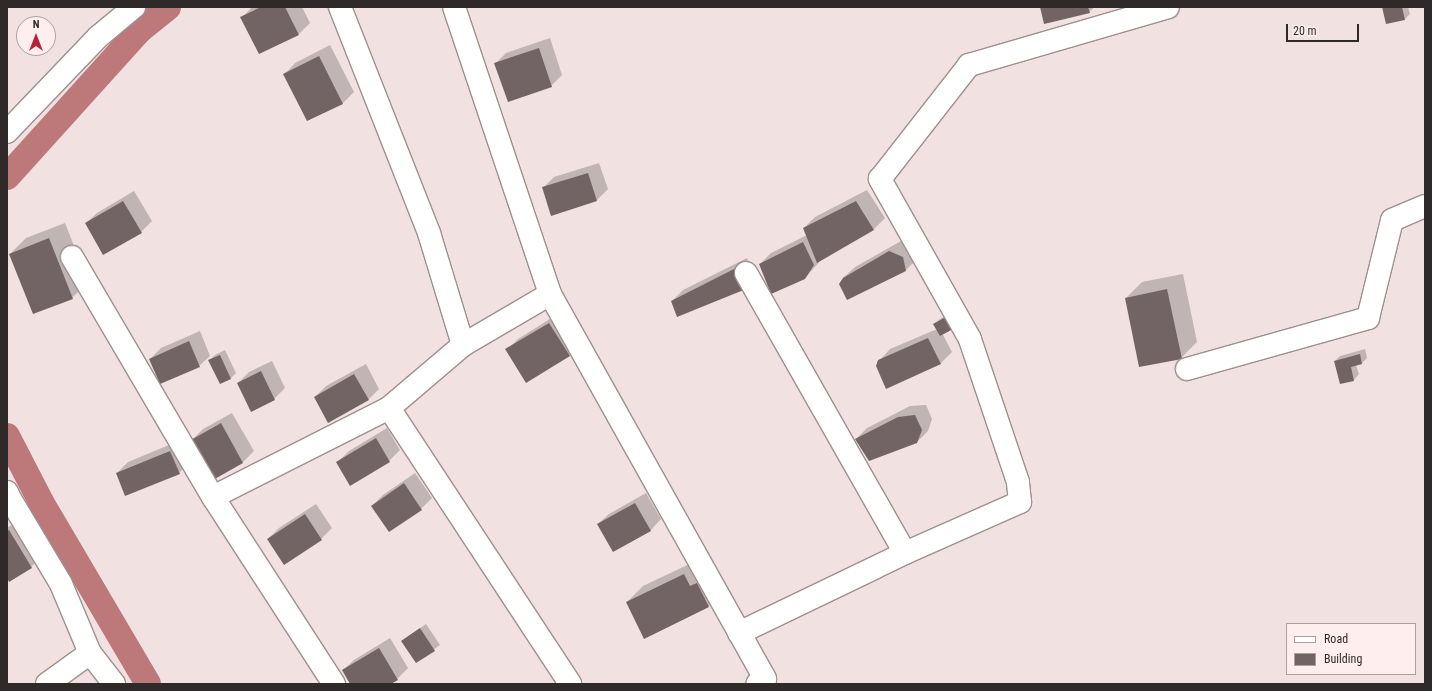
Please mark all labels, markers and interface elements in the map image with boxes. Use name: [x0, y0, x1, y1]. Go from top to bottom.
north arrow: [16, 16, 56, 56]
scale bar: [1288, 16, 1361, 42]
text: N: [33, 18, 39, 31]
text: 20 m: [1293, 24, 1317, 38]
legend: [1286, 623, 1416, 675]
text: Road: [1324, 632, 1348, 646]
text: Building: [1324, 652, 1362, 666]

